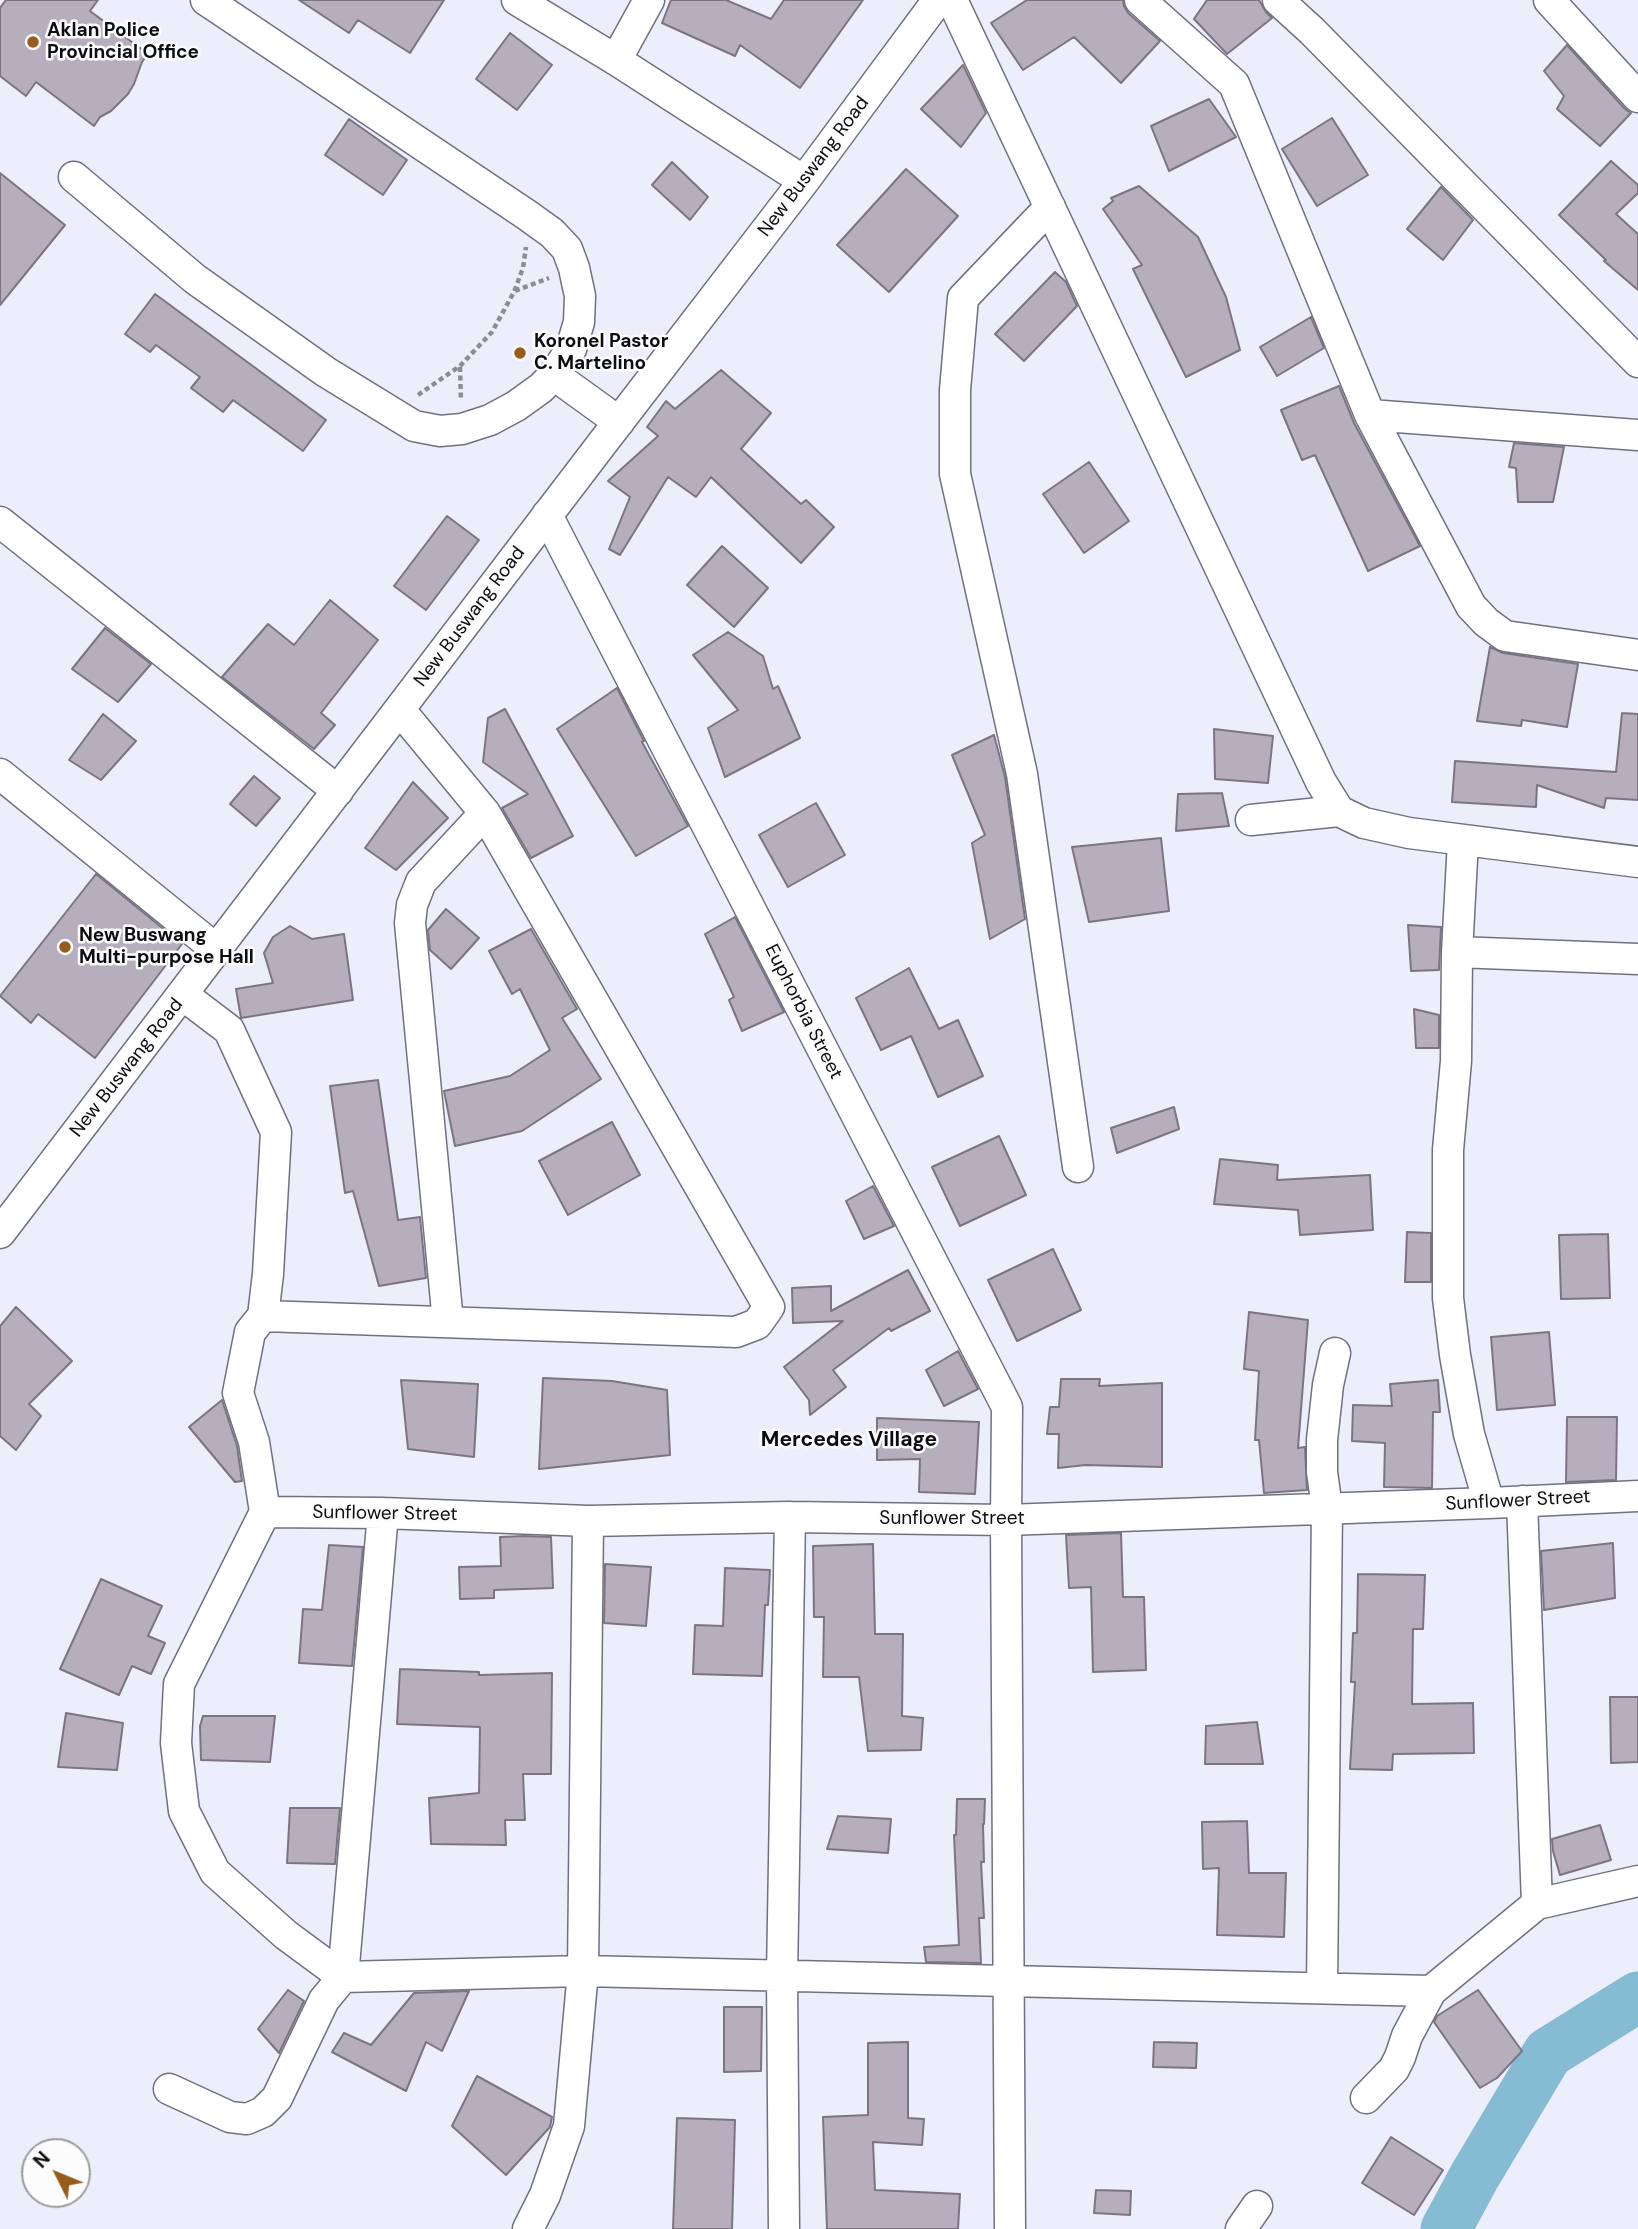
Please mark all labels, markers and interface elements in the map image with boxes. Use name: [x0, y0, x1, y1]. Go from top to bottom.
place label: Aklan Police Provincial Office: [47, 20, 199, 64]
marker: Aklan Police Provincial Office: [25, 34, 41, 50]
street label: New Buswang Road: [754, 92, 874, 242]
place label: Koronel Pastor C. Martelino: [534, 331, 668, 375]
marker: Koronel Pastor C. Martelino: [512, 345, 528, 361]
street label: New Buswang Road: [410, 542, 530, 692]
place label: New Buswang Multi-purpose Hall: [79, 925, 254, 969]
marker: New Buswang Multi-purpose Hall: [57, 939, 73, 955]
street label: Euphorbia Street: [759, 941, 847, 1083]
street label: New Buswang Road: [66, 994, 188, 1142]
district label: Mercedes Village: [761, 1427, 937, 1453]
street label: Sunflower Street: [1445, 1486, 1591, 1516]
street label: Sunflower Street: [312, 1501, 458, 1527]
street label: Sunflower Street: [879, 1508, 1025, 1530]
north arrow: [21, 2138, 91, 2208]
text: N: [28, 2146, 56, 2173]

